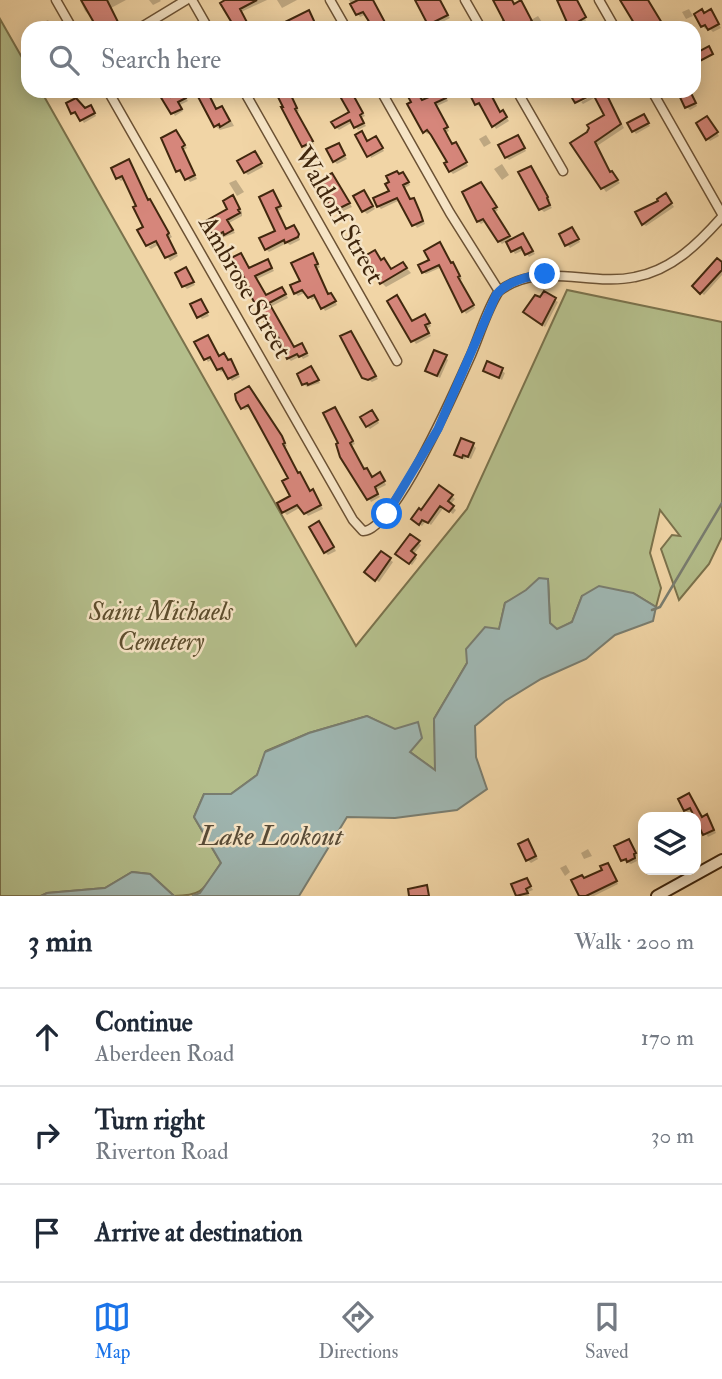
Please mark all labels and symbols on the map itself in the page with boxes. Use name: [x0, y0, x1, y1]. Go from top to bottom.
street label: Waldorf Street: [286, 140, 391, 289]
street label: Ambrose Street: [191, 209, 299, 364]
route end: [529, 258, 560, 289]
route start: [371, 498, 402, 529]
park label: Saint Michaels Cemetery: [88, 596, 234, 658]
water label: Lake Lookout: [198, 819, 345, 854]

